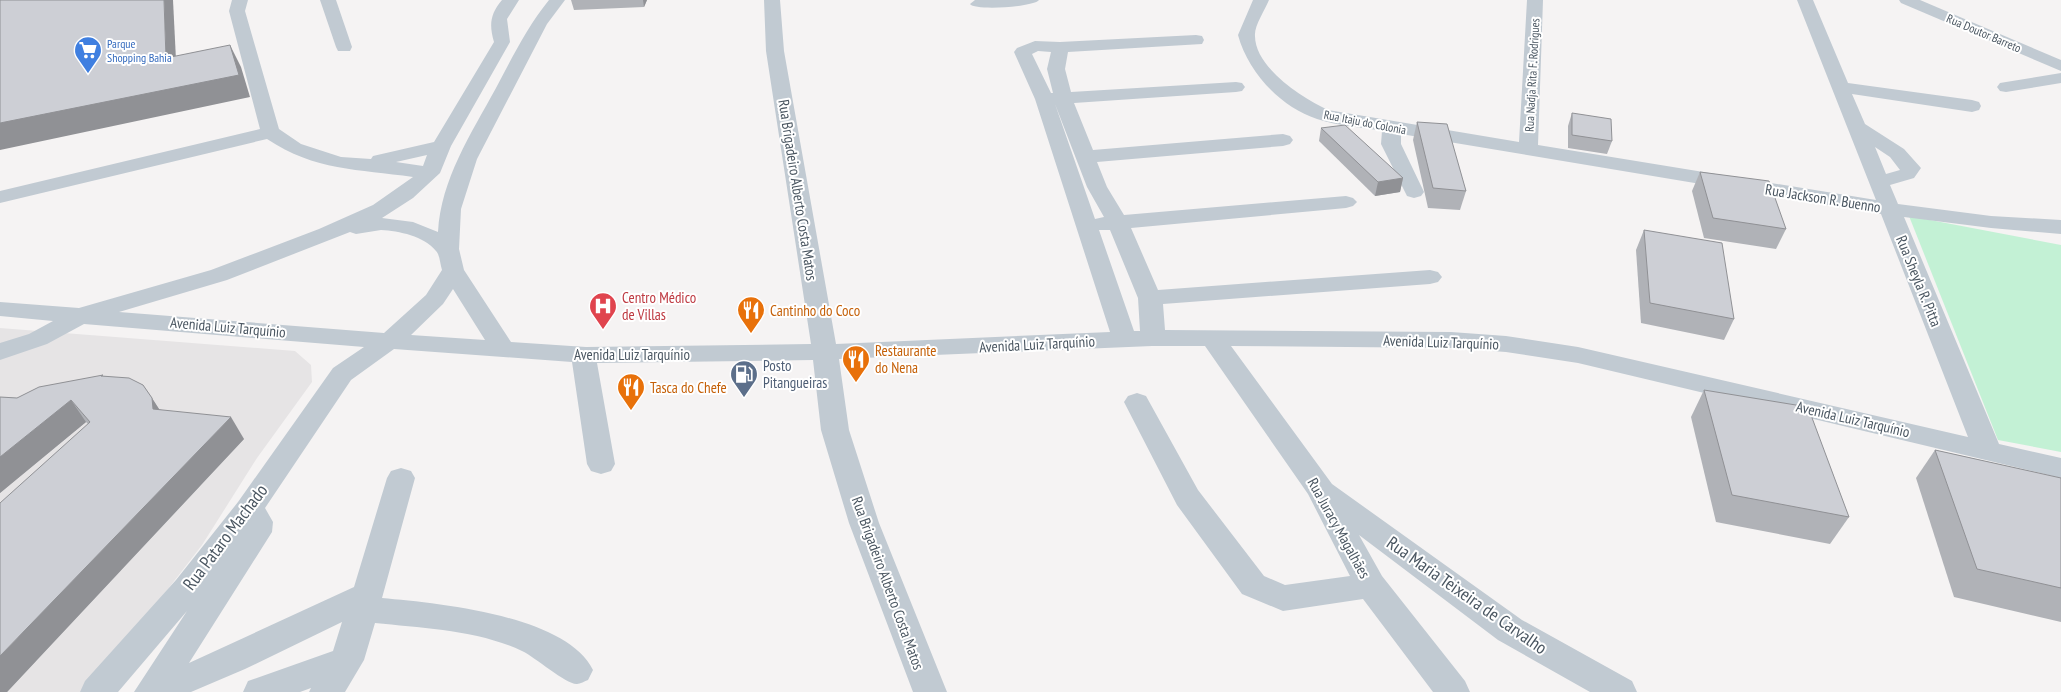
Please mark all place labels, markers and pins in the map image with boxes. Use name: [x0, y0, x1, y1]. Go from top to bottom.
supermarket icon: Parque Shopping Bahia: [73, 35, 103, 74]
place label: Parque Shopping Bahia: [107, 36, 172, 65]
place label: Centro Médico de Villas: [622, 288, 696, 324]
hospital icon: Centro Médico de Villas: [588, 291, 618, 330]
restaurant icon: Cantinho do Coco: [736, 295, 766, 334]
place label: Cantinho do Coco: [770, 301, 860, 320]
place label: Restaurante do Nena: [875, 341, 936, 377]
restaurant icon: Restaurante do Nena: [841, 344, 871, 383]
place label: Posto Pitangueiras: [763, 356, 827, 392]
fuel station icon: Posto Pitangueiras: [729, 359, 759, 398]
restaurant icon: Tasca do Chefe: [616, 372, 646, 411]
place label: Tasca do Chefe: [650, 378, 727, 397]

